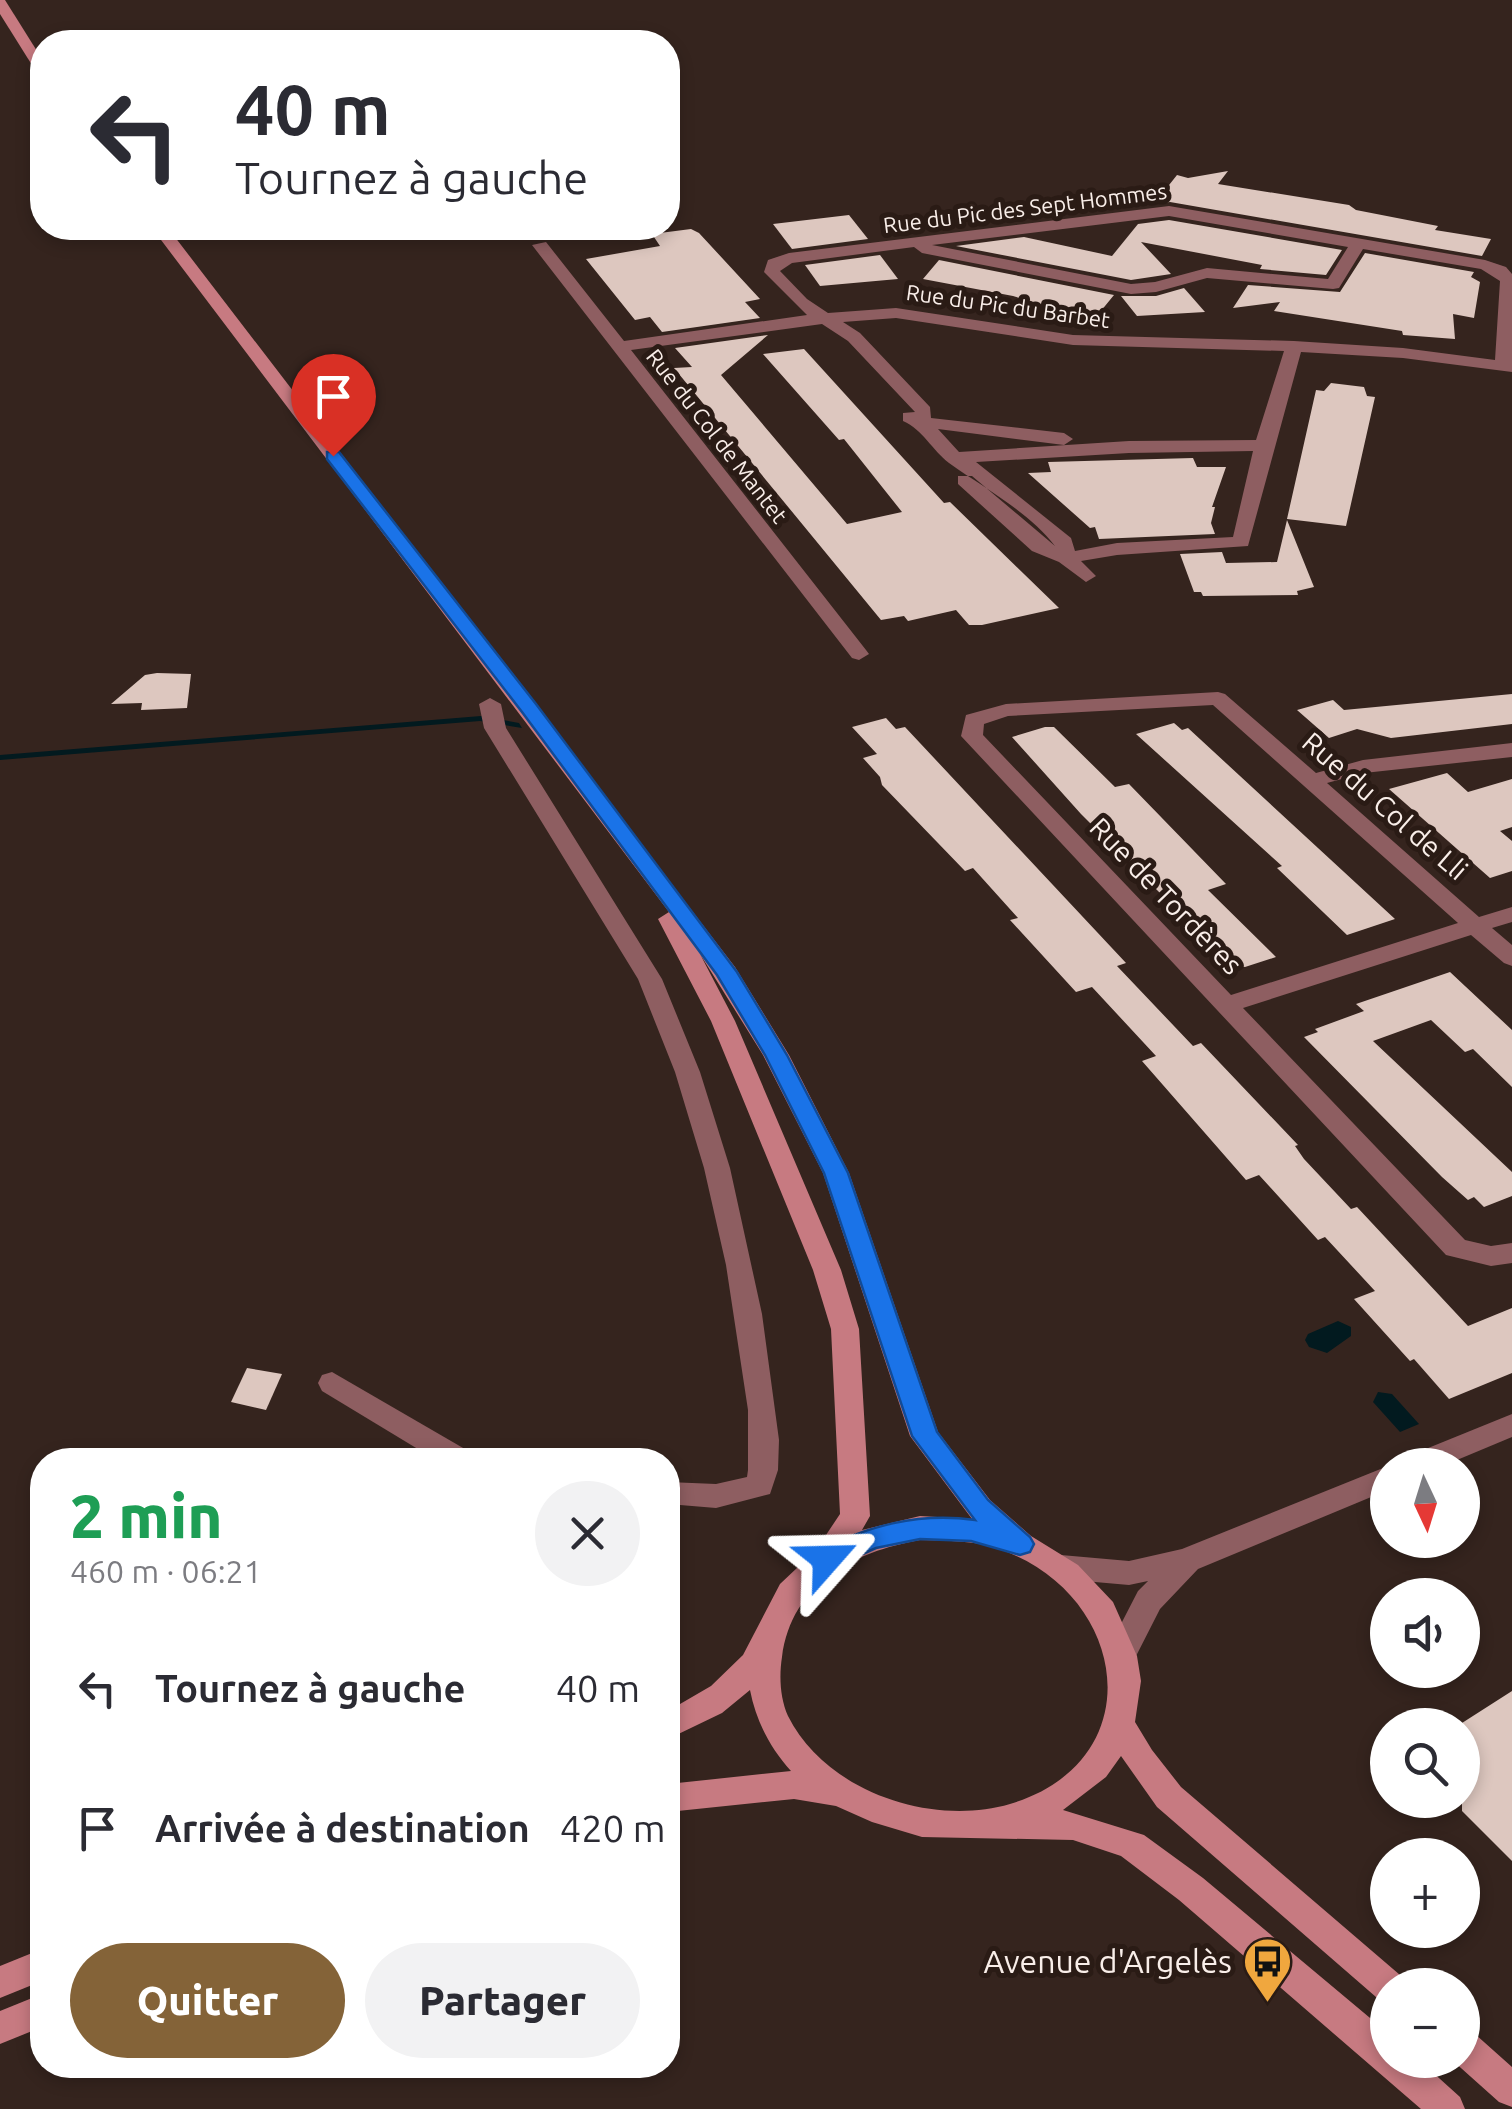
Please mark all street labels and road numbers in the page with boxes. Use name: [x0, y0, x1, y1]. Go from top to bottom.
street label: Rue du Pic des Sept Hommes: [882, 178, 1168, 237]
street label: Rue du Pic du Barbet: [905, 279, 1112, 332]
street label: Rue du Col de Mantet: [642, 344, 793, 528]
street label: Rue du Col de Lli: [1297, 726, 1474, 886]
street label: Rue de Tordères: [1084, 811, 1249, 980]

